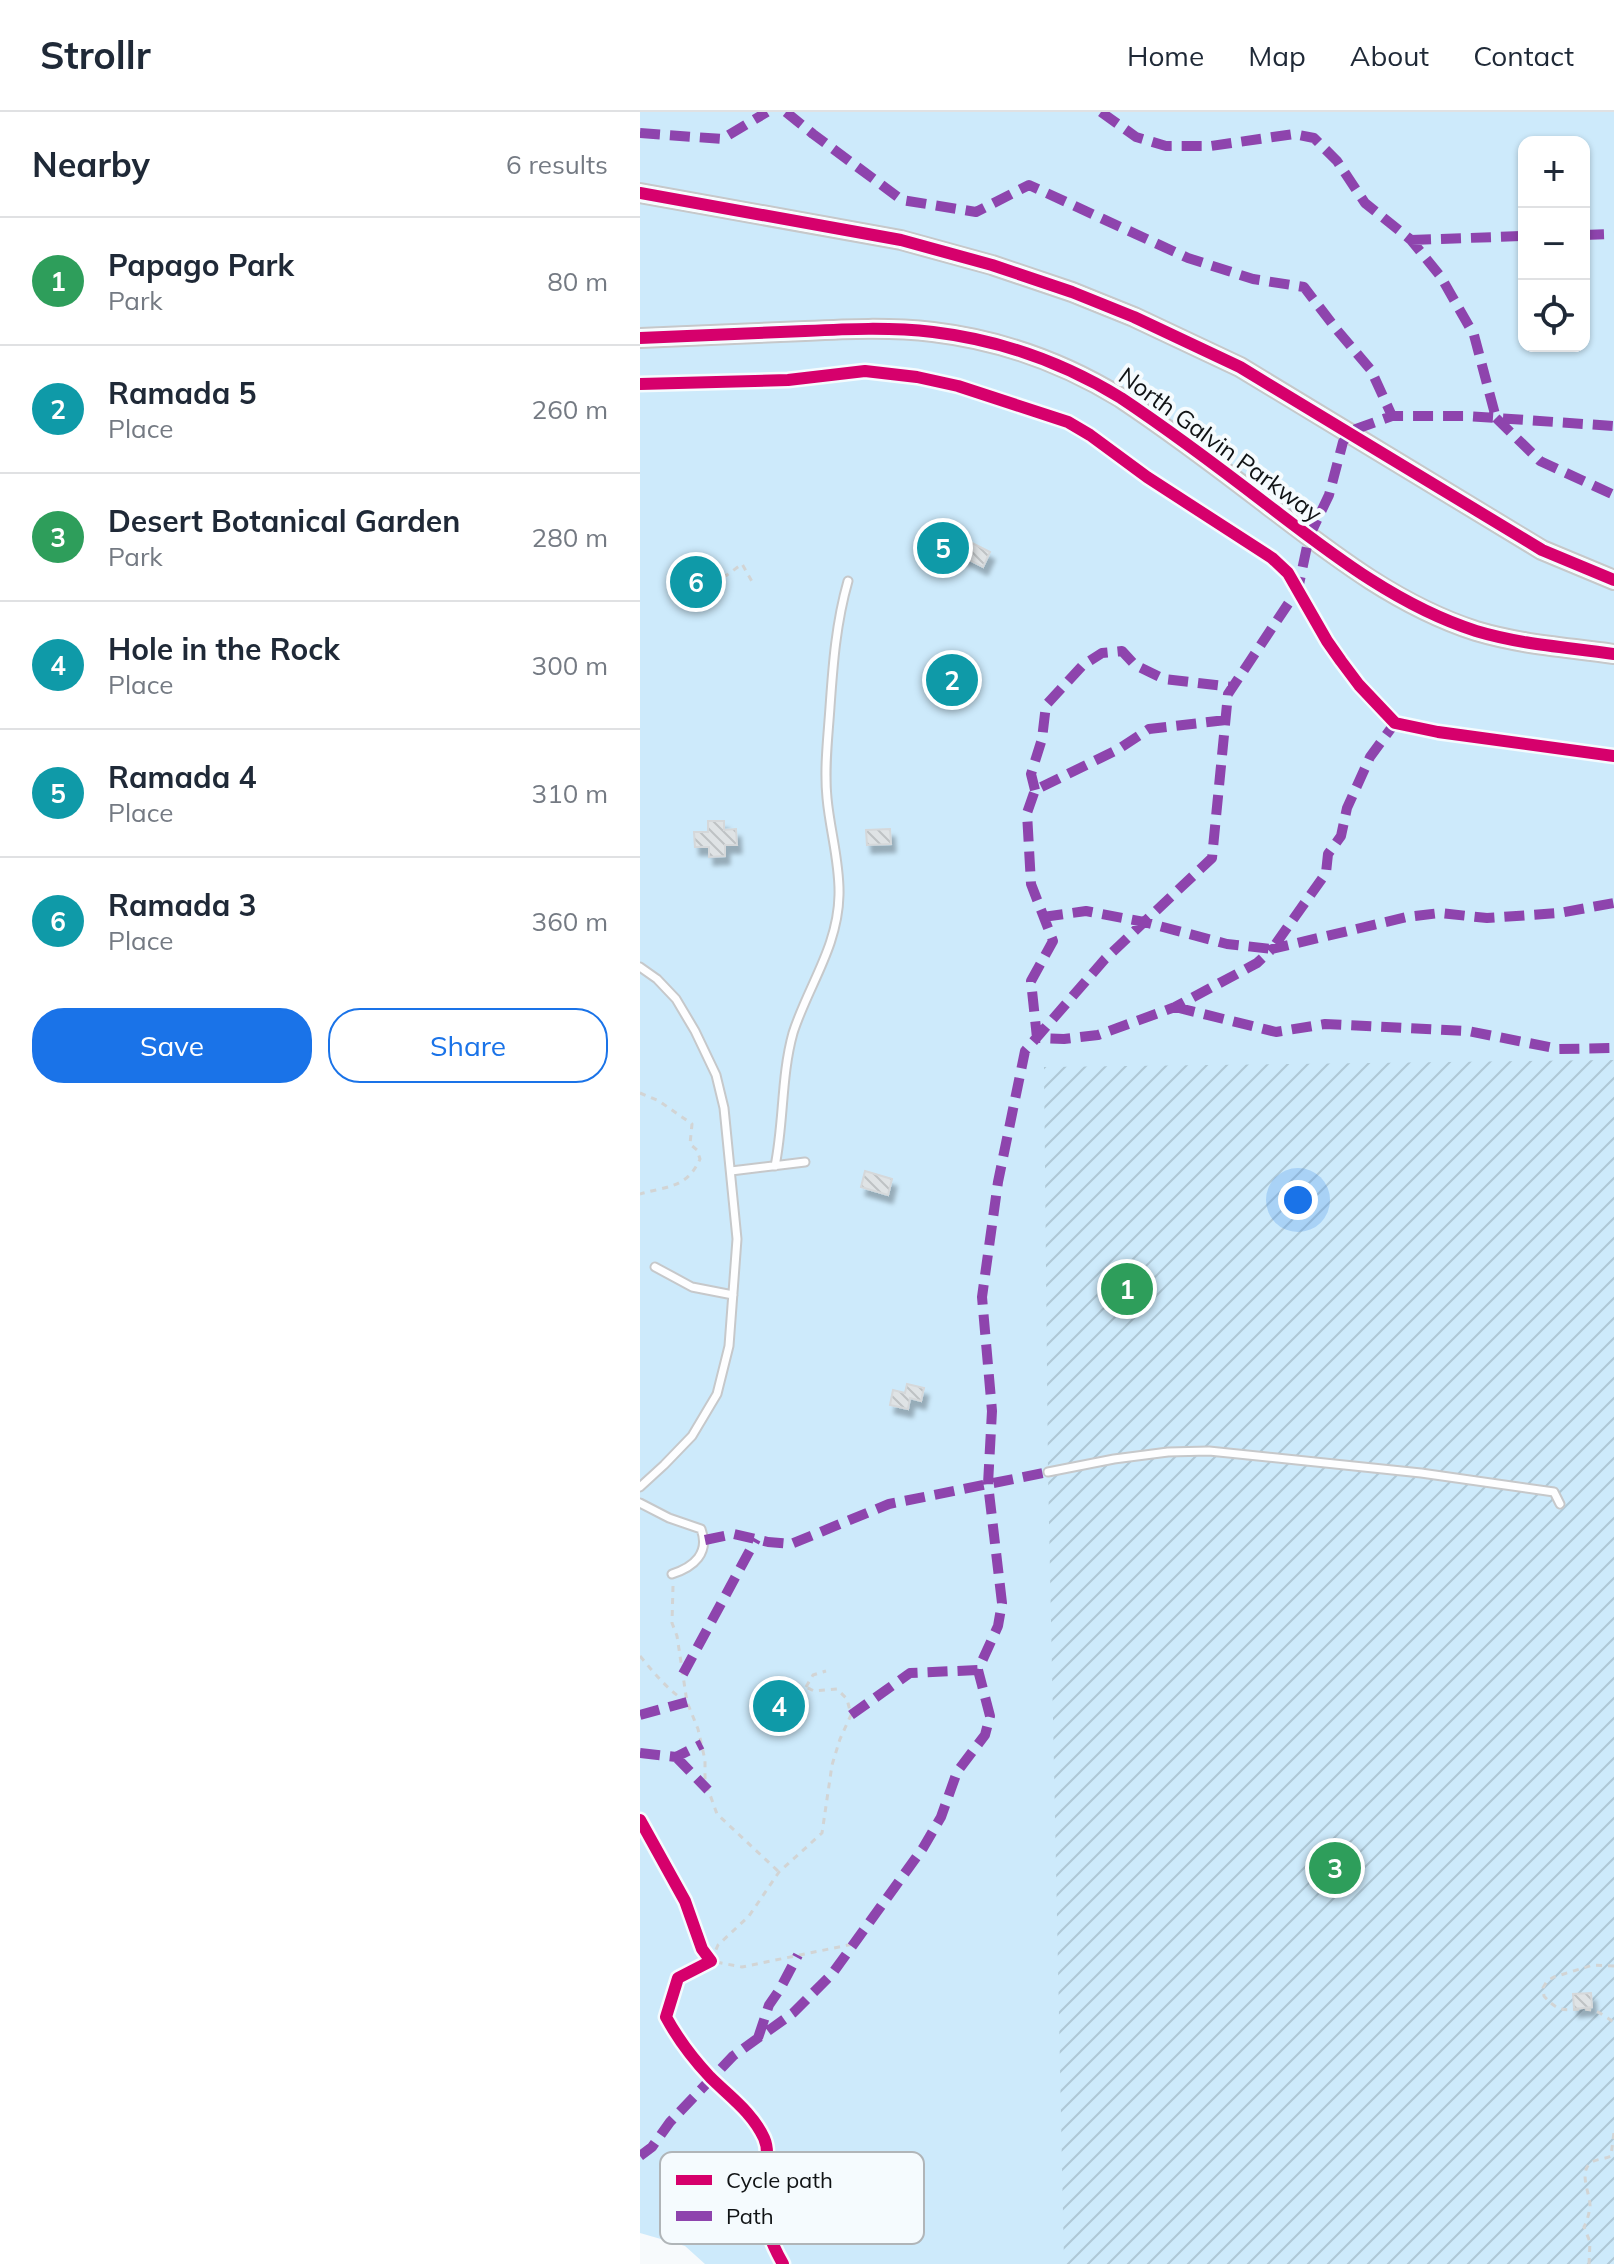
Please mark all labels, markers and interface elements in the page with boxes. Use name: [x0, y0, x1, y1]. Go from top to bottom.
text: Strollr: [40, 31, 151, 79]
text: Home: [1127, 38, 1204, 73]
text: Map: [1248, 38, 1306, 73]
text: About: [1350, 38, 1429, 73]
text: Contact: [1473, 38, 1574, 73]
map controls: [1518, 136, 1590, 352]
button: +: [1518, 136, 1590, 208]
text: Nearby: [32, 143, 150, 186]
text: 6 results: [506, 148, 608, 181]
button: −: [1518, 208, 1590, 280]
text: Papago Park: [108, 246, 294, 284]
text: 1: [50, 265, 66, 298]
text: 80 m: [547, 265, 608, 298]
button: locate: [1518, 280, 1590, 352]
text: Park: [108, 284, 163, 317]
street label: North Galvin Parkway: [1113, 360, 1328, 528]
text: Ramada 5: [108, 374, 257, 412]
text: 2: [50, 393, 66, 426]
text: 260 m: [532, 393, 608, 426]
text: Place: [108, 412, 173, 445]
text: Desert Botanical Garden: [108, 502, 460, 540]
pin: 5: [917, 518, 969, 578]
text: 3: [50, 521, 66, 554]
text: 280 m: [532, 521, 608, 554]
text: Park: [108, 540, 163, 573]
pin: 6: [670, 552, 722, 612]
text: Hole in the Rock: [108, 630, 340, 668]
text: 4: [50, 649, 66, 682]
text: 300 m: [532, 649, 608, 682]
pin: 2: [926, 650, 978, 710]
text: Place: [108, 668, 173, 701]
text: Ramada 4: [108, 758, 257, 796]
text: 5: [50, 777, 66, 810]
text: 310 m: [532, 777, 608, 810]
text: Place: [108, 796, 173, 829]
text: Ramada 3: [108, 886, 257, 924]
text: 6: [50, 905, 66, 938]
text: 360 m: [532, 905, 608, 938]
text: Place: [108, 924, 173, 957]
button: Save: [32, 1008, 312, 1083]
button: Share: [328, 1008, 608, 1083]
your location: [1278, 1180, 1318, 1220]
pin: 1: [1101, 1259, 1153, 1319]
pin: 4: [753, 1676, 805, 1736]
pin: 3: [1309, 1838, 1361, 1898]
legend: [660, 2152, 924, 2244]
text: Cycle path: [726, 2166, 833, 2194]
text: Path: [726, 2202, 774, 2230]

